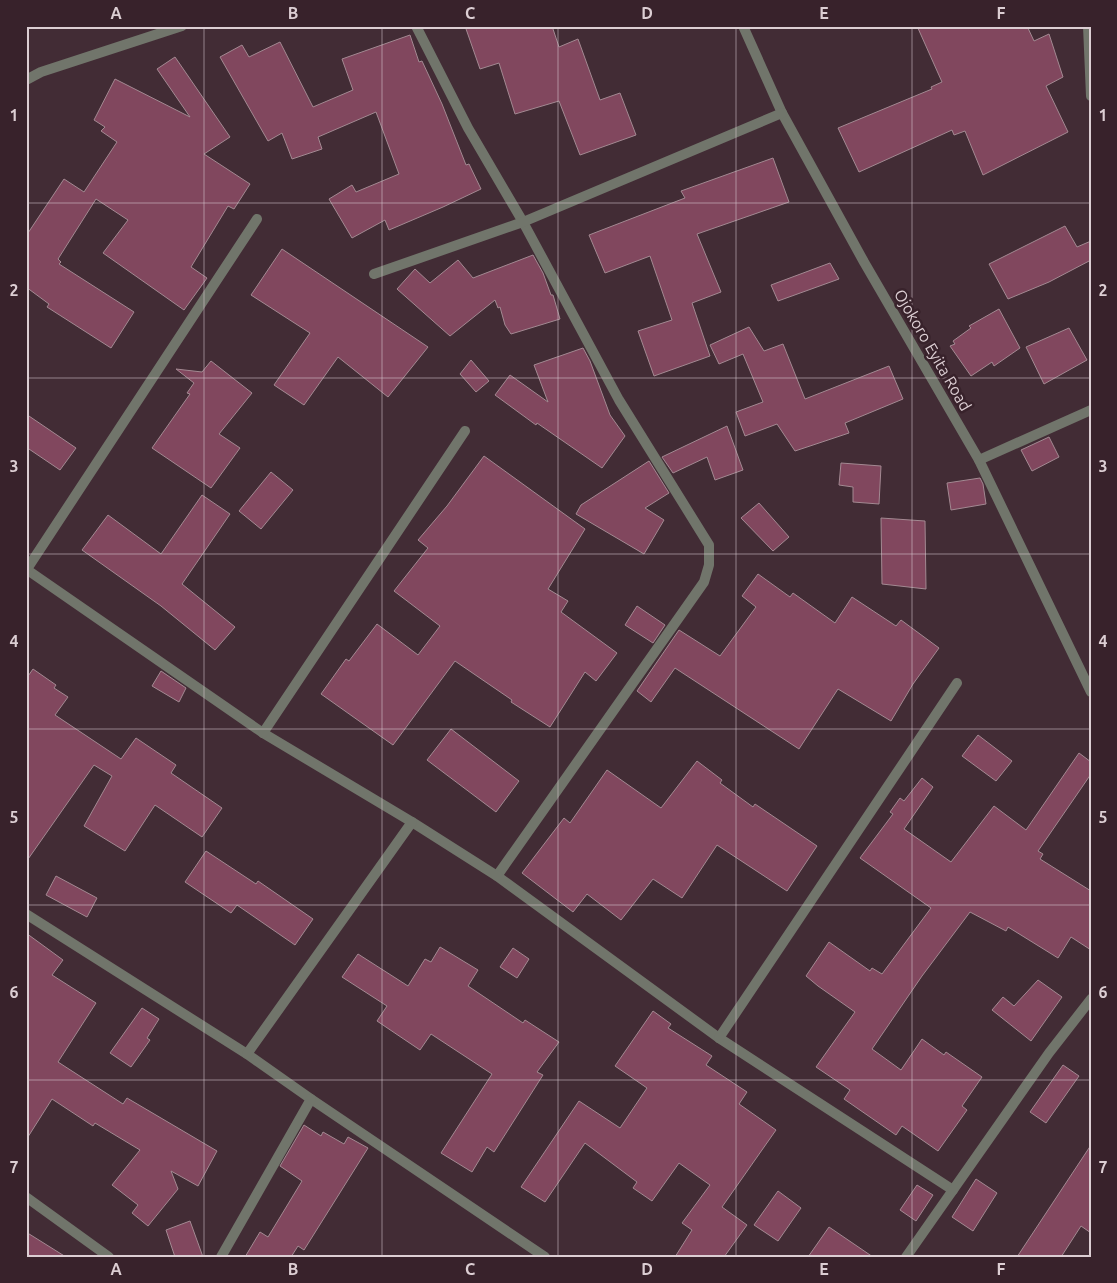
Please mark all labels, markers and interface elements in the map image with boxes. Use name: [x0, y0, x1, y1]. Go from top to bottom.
text: A: [110, 4, 122, 22]
text: B: [288, 4, 298, 22]
text: C: [465, 4, 475, 22]
text: D: [641, 4, 653, 22]
text: E: [819, 4, 829, 22]
text: F: [997, 4, 1006, 22]
text: 1: [9, 106, 19, 124]
text: 1: [1098, 106, 1108, 124]
text: 2: [9, 281, 19, 299]
text: 2: [1098, 281, 1108, 299]
street label: Ojokoro Eyita Road: [891, 286, 975, 414]
text: 3: [9, 457, 19, 475]
text: 3: [1098, 457, 1108, 475]
text: 4: [9, 632, 19, 650]
text: 4: [1098, 632, 1108, 650]
text: 5: [9, 808, 19, 826]
text: 5: [1098, 808, 1108, 826]
text: 6: [9, 983, 19, 1001]
text: 6: [1098, 983, 1108, 1001]
text: 7: [9, 1158, 19, 1176]
text: 7: [1098, 1158, 1108, 1176]
text: A: [110, 1260, 122, 1278]
text: B: [288, 1260, 298, 1278]
text: C: [465, 1260, 475, 1278]
text: D: [641, 1260, 653, 1278]
text: E: [819, 1260, 829, 1278]
text: F: [997, 1260, 1006, 1278]

